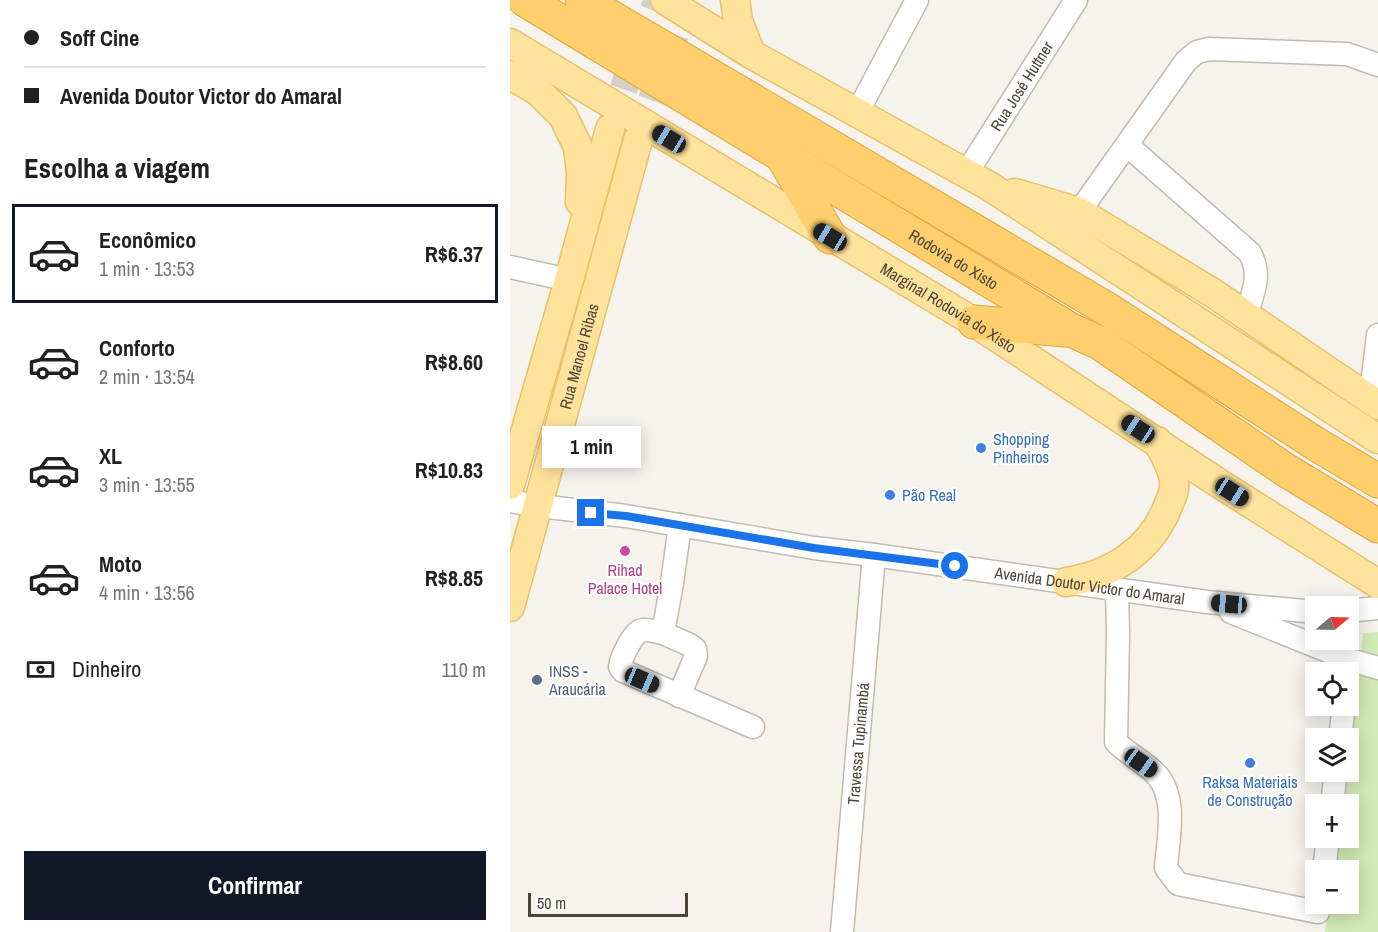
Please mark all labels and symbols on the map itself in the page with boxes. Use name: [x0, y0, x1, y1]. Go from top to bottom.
street label: Rua José Huttner: [985, 37, 1059, 135]
car: [649, 122, 689, 156]
car: [810, 220, 850, 254]
street label: Rodovia do Xisto: [905, 224, 1003, 295]
street label: Marginal Rodovia do Xisto: [876, 257, 1020, 358]
street label: Rua Manoel Ribas: [554, 301, 604, 412]
car: [1118, 412, 1158, 446]
callout: 1 min: [542, 426, 640, 468]
place label: Shopping Pinheiros: [993, 428, 1050, 468]
marker: Shopping Pinheiros: [974, 441, 988, 455]
car: [1212, 475, 1252, 509]
place label: Pão Real: [902, 484, 956, 506]
marker: Pão Real: [883, 488, 897, 502]
route end: [577, 499, 604, 526]
marker: Rihad Palace Hotel: [618, 544, 632, 558]
route start: [941, 552, 968, 579]
place label: Rihad Palace Hotel: [588, 559, 662, 599]
street label: Avenida Doutor Victor do Amaral: [992, 561, 1186, 610]
car: [1210, 593, 1248, 615]
north arrow: [1305, 596, 1359, 650]
place label: INSS - Araucária: [548, 660, 607, 700]
car: [622, 665, 662, 695]
marker: INSS - Araucária: [530, 673, 544, 687]
street label: Travessa Tupinambá: [842, 681, 874, 805]
car: [1121, 745, 1161, 781]
marker: Raksa Materiais de Construção: [1243, 756, 1257, 770]
place label: Raksa Materiais de Construção: [1202, 771, 1298, 811]
scale bar: [528, 890, 688, 918]

